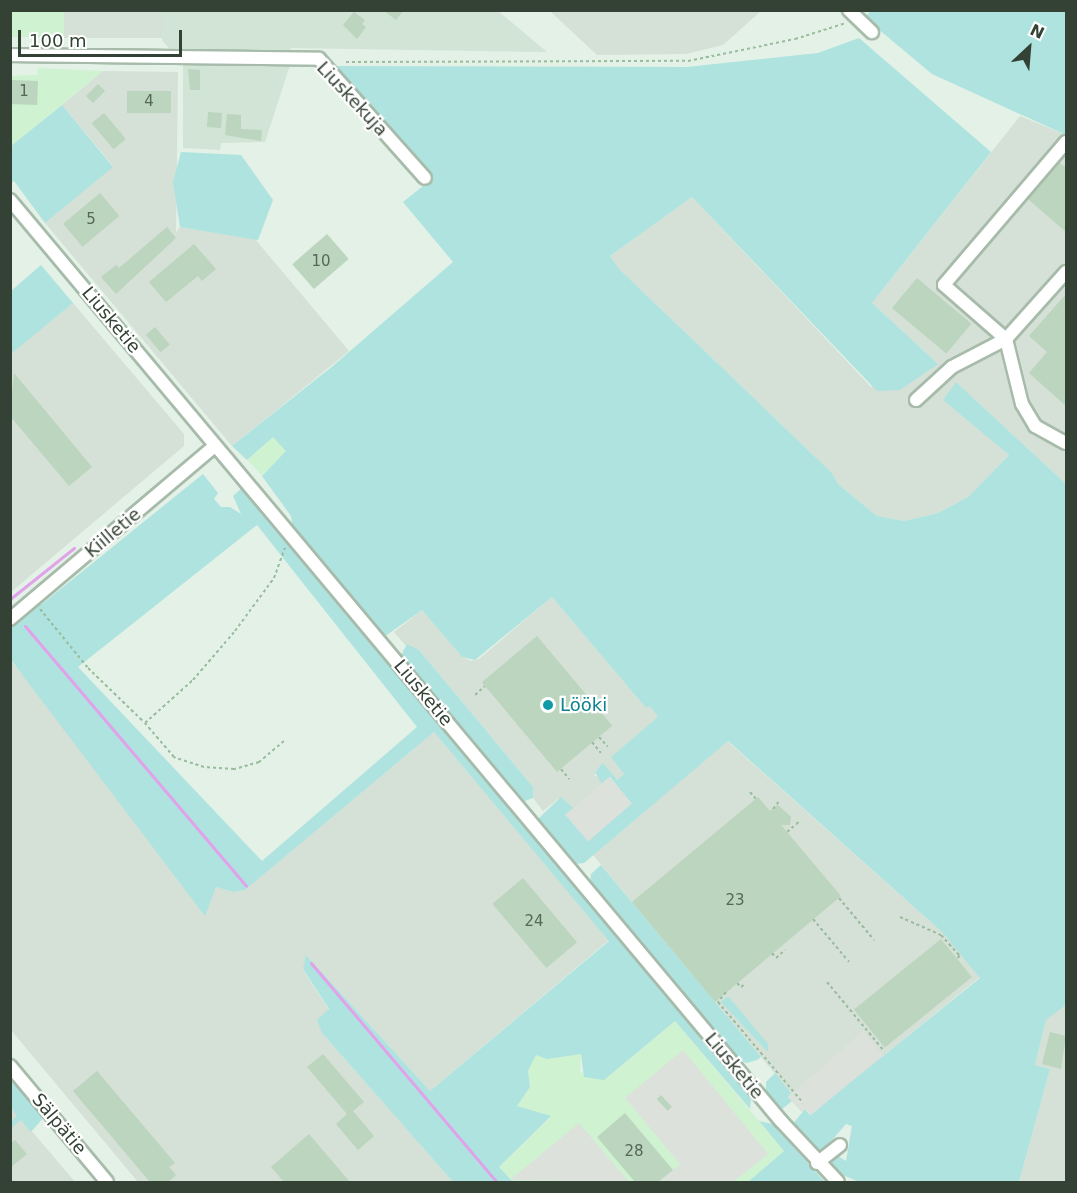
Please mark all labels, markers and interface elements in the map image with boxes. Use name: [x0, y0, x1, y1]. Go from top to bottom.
scale bar: [21, 18, 184, 56]
north arrow: [999, 18, 1059, 78]
text: N: [1027, 20, 1047, 43]
text: 100 m: [29, 30, 87, 51]
street label: Liuskekuja: [312, 57, 392, 141]
house number: 1: [19, 83, 29, 101]
house number: 4: [144, 93, 154, 111]
house number: 5: [86, 211, 96, 229]
house number: 10: [311, 253, 331, 271]
street label: Liusketie: [77, 282, 145, 358]
street label: Kiilletie: [81, 504, 145, 562]
street label: Liusketie: [389, 655, 457, 731]
place label: Lööki: [560, 694, 607, 716]
marker: Lööki: [541, 698, 555, 712]
house number: 23: [725, 892, 745, 910]
house number: 24: [524, 913, 544, 931]
street label: Liusketie: [700, 1028, 768, 1104]
street label: Sälpätie: [27, 1089, 91, 1159]
house number: 28: [624, 1143, 644, 1161]

